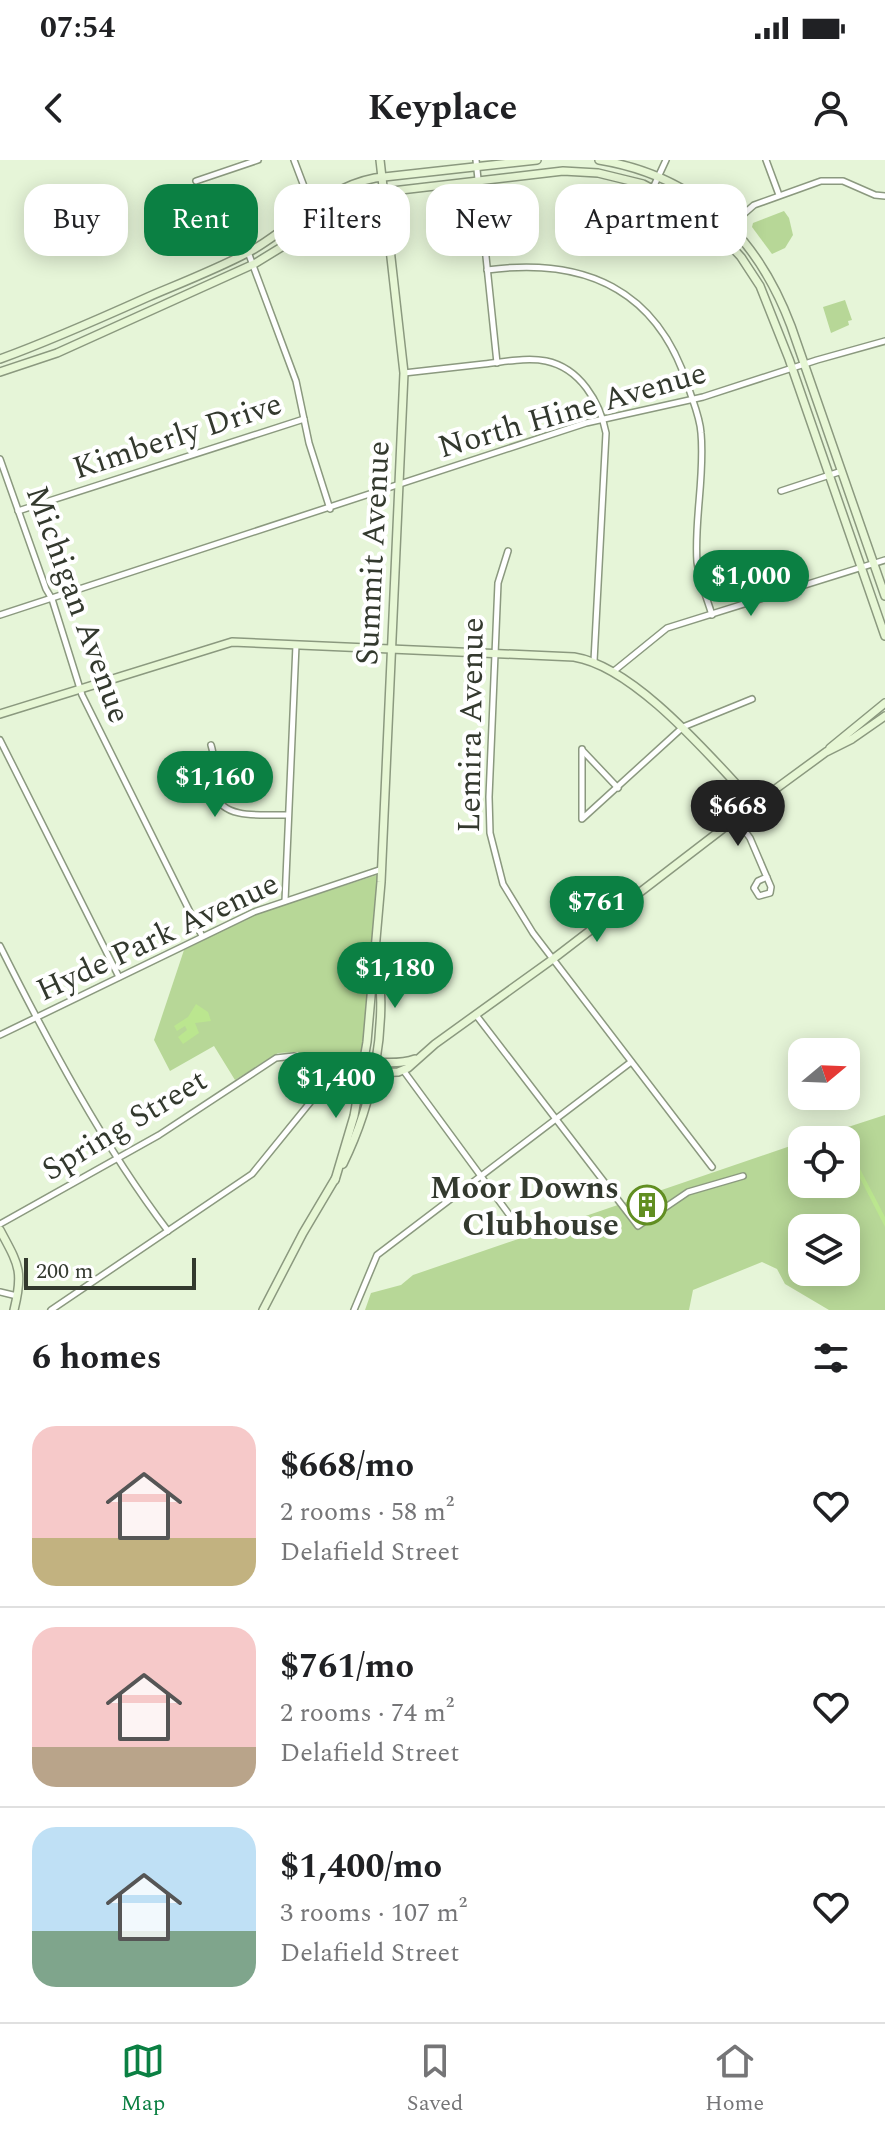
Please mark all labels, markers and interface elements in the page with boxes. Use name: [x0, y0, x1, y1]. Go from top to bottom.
text: 07:54: [40, 5, 115, 51]
text: Keyplace: [368, 81, 517, 136]
icon: back: [32, 86, 76, 130]
icon: person: [809, 86, 853, 130]
chip: Buy: [24, 184, 128, 256]
chip: Rent: [144, 184, 258, 256]
chip: Filters: [274, 184, 410, 256]
chip: New: [426, 184, 539, 256]
chip: Apartment: [555, 184, 747, 256]
street label: North Hine Avenue: [432, 349, 712, 472]
street label: Kimberly Drive: [67, 380, 288, 493]
street label: Summit Avenue: [343, 440, 404, 667]
street label: Michigan Avenue: [12, 479, 143, 730]
pin: $1,000: [686, 550, 816, 618]
text: $1,000: [711, 556, 791, 596]
street label: Lemira Avenue: [445, 617, 498, 833]
pin: $1,160: [150, 751, 280, 819]
text: $1,160: [175, 757, 255, 797]
pin: $668: [691, 780, 785, 848]
text: $668: [709, 786, 767, 826]
street label: Hyde Park Avenue: [28, 860, 287, 1015]
pin: $761: [550, 876, 644, 944]
text: $761: [568, 882, 626, 922]
pin: $1,180: [330, 942, 460, 1010]
text: $1,180: [355, 948, 435, 988]
north arrow: [788, 1038, 860, 1110]
map controls: [788, 1038, 860, 1286]
pin: $1,400: [271, 1052, 401, 1120]
street label: Spring Street: [33, 1056, 217, 1194]
text: $1,400: [296, 1058, 376, 1098]
button: locate: [788, 1126, 860, 1198]
place label: Moor Downs Clubhouse: [430, 1164, 619, 1250]
building icon: Moor Downs Clubhouse: [626, 1184, 668, 1226]
button: layers: [788, 1214, 860, 1286]
scale bar: [24, 1254, 196, 1290]
text: 200 m: [36, 1255, 93, 1288]
text: 6 homes: [32, 1332, 162, 1384]
icon: filters: [809, 1336, 853, 1380]
text: $668/mo: [280, 1440, 414, 1492]
icon: home: [96, 1458, 192, 1554]
icon: heart: [809, 1484, 853, 1528]
text: 2 rooms · 58 m²: [280, 1492, 454, 1532]
text: Delafield Street: [280, 1532, 459, 1572]
text: $761/mo: [280, 1641, 414, 1693]
icon: home: [96, 1659, 192, 1755]
icon: heart: [809, 1685, 853, 1729]
text: 2 rooms · 74 m²: [280, 1693, 454, 1733]
text: Delafield Street: [280, 1733, 459, 1773]
text: $1,400/mo: [280, 1841, 442, 1893]
icon: home: [96, 1859, 192, 1955]
icon: heart: [809, 1885, 853, 1929]
text: 3 rooms · 107 m²: [280, 1893, 467, 1933]
text: Delafield Street: [280, 1933, 459, 1973]
tab: Map: [121, 2039, 165, 2120]
tab: Saved: [407, 2039, 463, 2120]
tab: Home: [705, 2039, 764, 2120]

